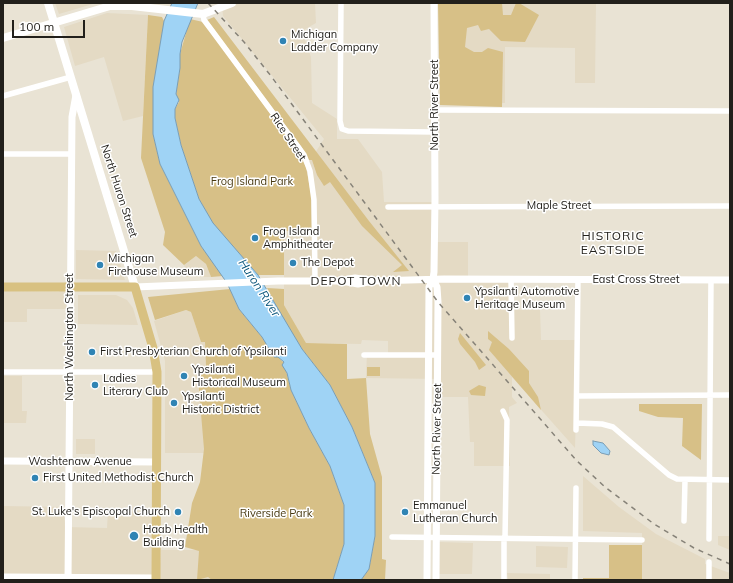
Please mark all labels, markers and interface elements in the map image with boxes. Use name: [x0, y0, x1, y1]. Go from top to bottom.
scale bar: [14, 12, 87, 38]
text: 100 m: [19, 19, 54, 34]
place label: Michigan Ladder Company: [291, 28, 378, 54]
marker: Michigan Ladder Company: [278, 36, 288, 46]
street label: North River Street: [428, 59, 442, 151]
street label: Rice Street: [267, 111, 309, 163]
street label: North Huron Street: [98, 143, 140, 239]
park label: Frog Island Park: [211, 175, 293, 189]
street label: Maple Street: [527, 199, 591, 213]
place label: Frog Island Amphitheater: [263, 225, 333, 251]
district label: HISTORIC EASTSIDE: [581, 229, 645, 257]
marker: Frog Island Amphitheater: [250, 233, 260, 243]
place label: Michigan Firehouse Museum: [108, 252, 203, 278]
place label: The Depot: [301, 256, 354, 270]
water label: Huron River: [235, 257, 283, 319]
marker: The Depot: [288, 258, 298, 268]
marker: Michigan Firehouse Museum: [95, 260, 105, 270]
street label: North Washington Street: [63, 273, 77, 401]
street label: East Cross Street: [592, 273, 680, 287]
district label: DEPOT TOWN: [311, 274, 401, 288]
place label: Ypsilanti Automotive Heritage Museum: [475, 285, 579, 311]
marker: Ypsilanti Automotive Heritage Museum: [462, 293, 472, 303]
place label: First Presbyterian Church of Ypsilanti: [100, 345, 286, 359]
marker: First Presbyterian Church of Ypsilanti: [87, 347, 97, 357]
place label: Ypsilanti Historical Museum: [192, 363, 286, 389]
marker: Ypsilanti Historical Museum: [179, 371, 189, 381]
place label: Ladies Literary Club: [103, 372, 168, 398]
marker: Ladies Literary Club: [90, 380, 100, 390]
street label: North River Street: [430, 383, 444, 475]
place label: Ypsilanti Historic District: [182, 390, 259, 416]
marker: Ypsilanti Historic District: [169, 398, 179, 408]
street label: Washtenaw Avenue: [28, 455, 132, 469]
place label: First United Methodist Church: [43, 471, 194, 485]
marker: First United Methodist Church: [30, 473, 40, 483]
place label: Emmanuel Lutheran Church: [413, 499, 497, 525]
place label: St. Luke's Episcopal Church: [32, 505, 170, 519]
marker: St. Luke's Episcopal Church: [173, 507, 183, 517]
park label: Riverside Park: [240, 507, 312, 521]
marker: Emmanuel Lutheran Church: [400, 507, 410, 517]
place label: Haab Health Building: [143, 523, 208, 549]
marker: Haab Health Building: [128, 530, 140, 542]

